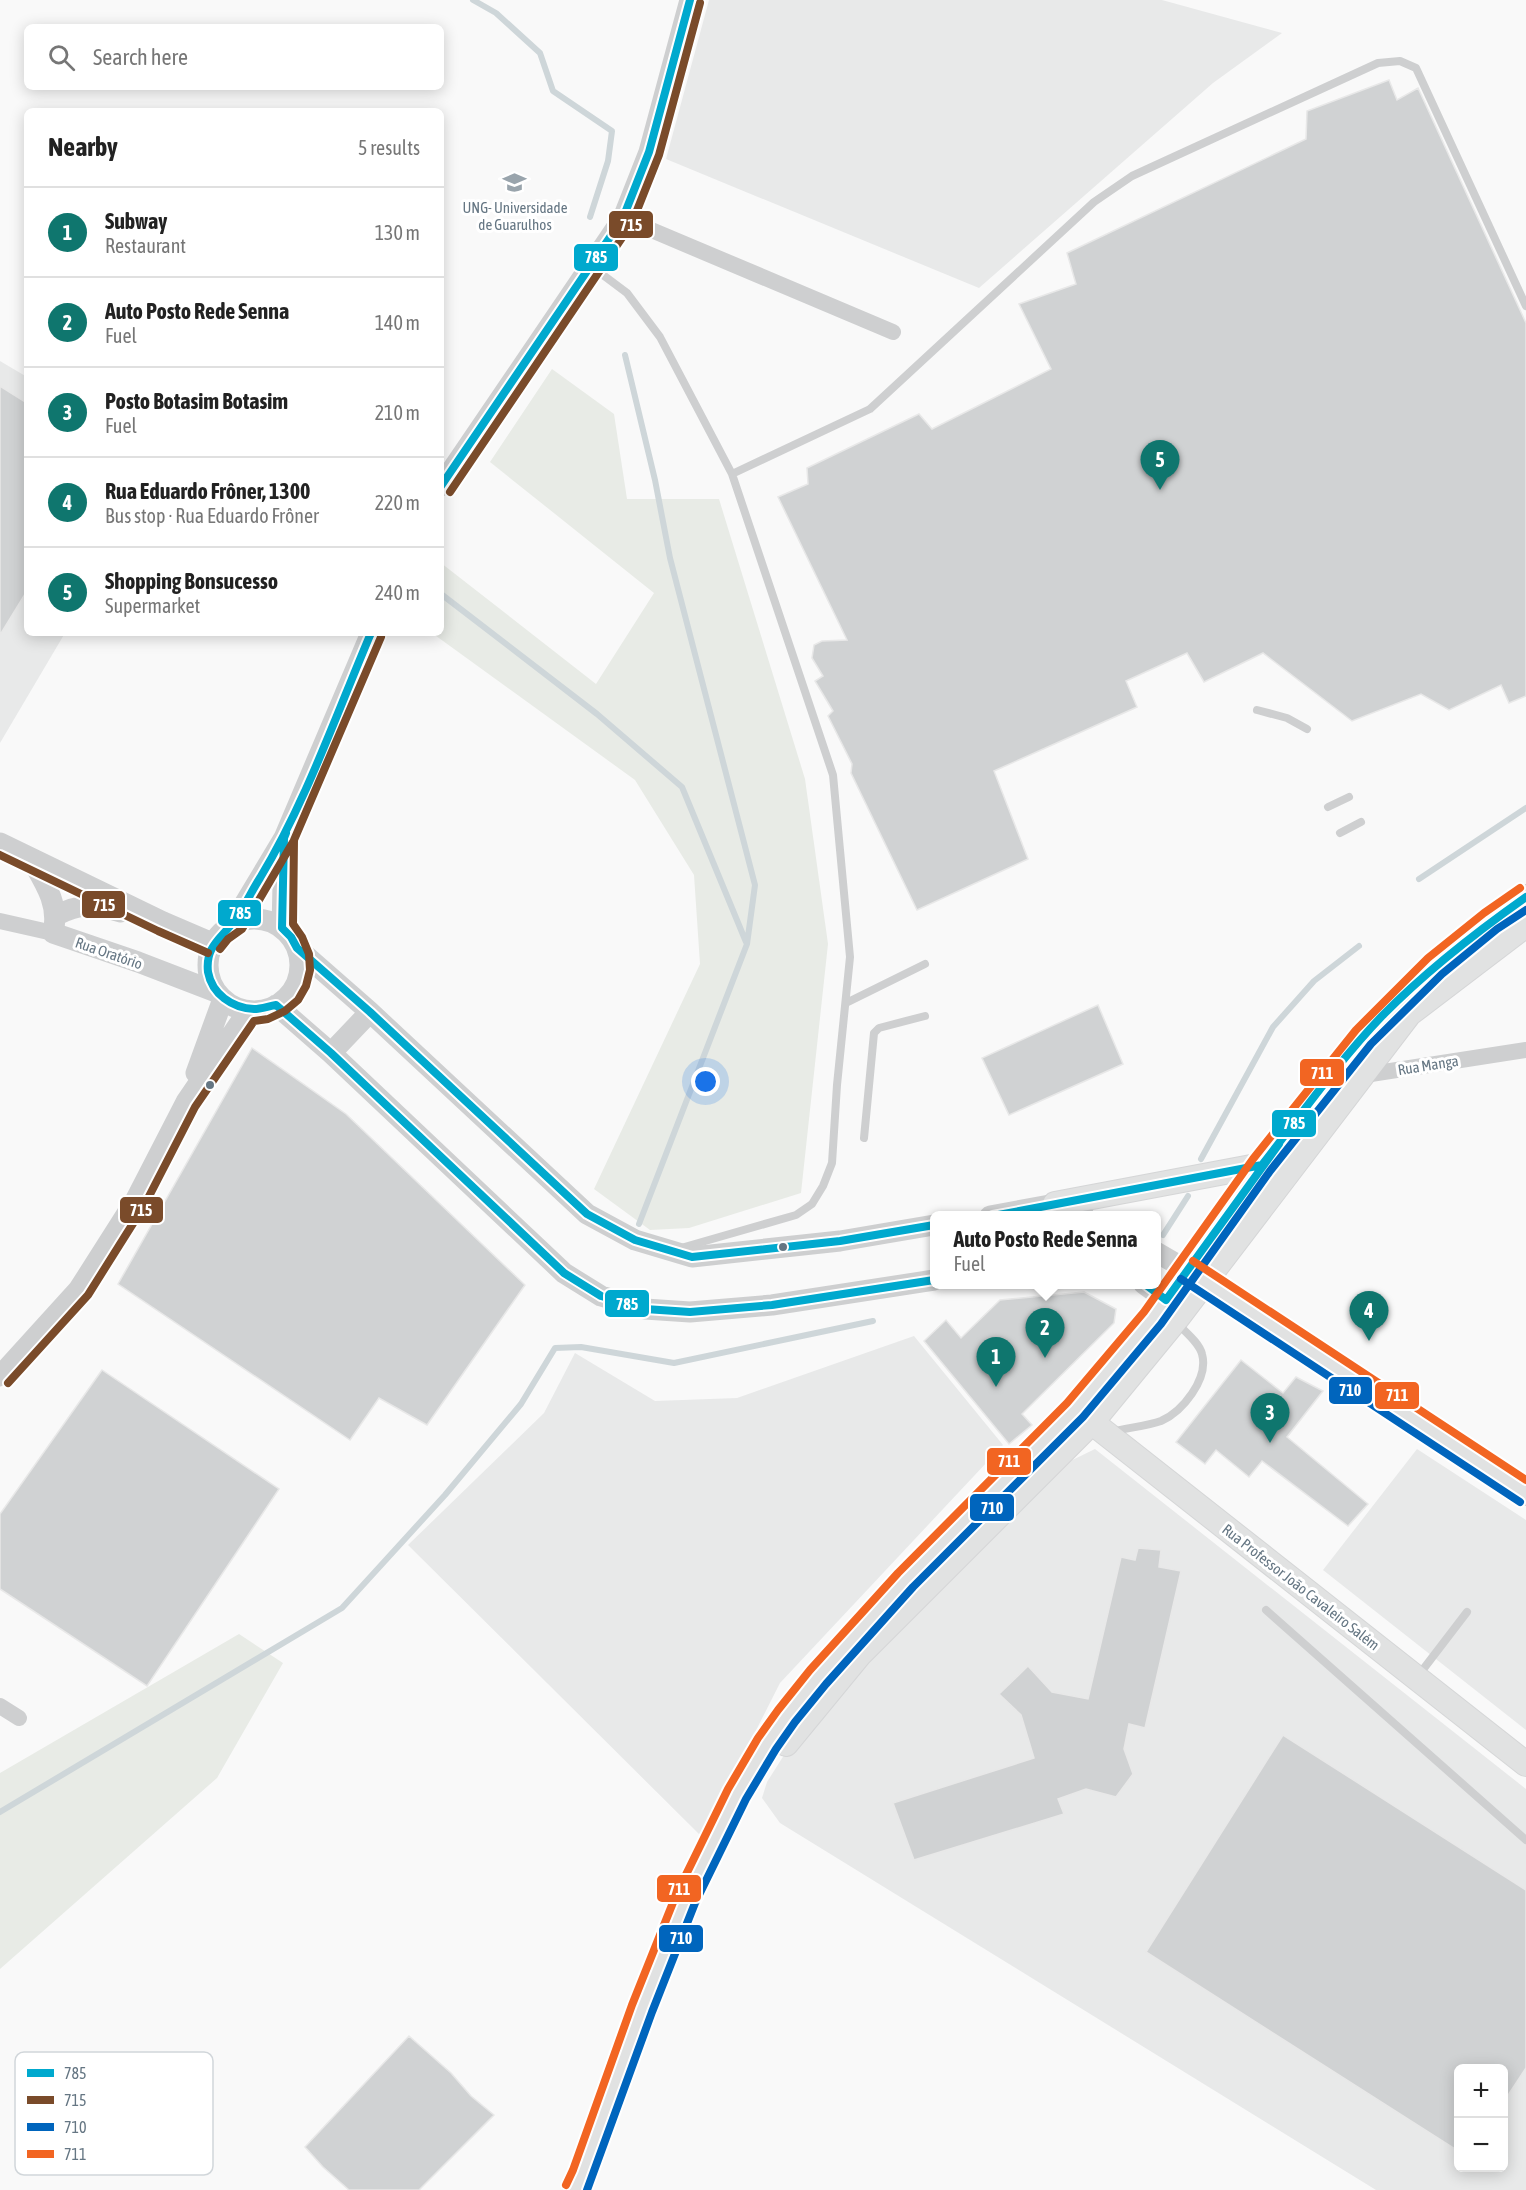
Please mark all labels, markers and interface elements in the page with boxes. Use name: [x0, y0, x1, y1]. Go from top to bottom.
search box: [24, 24, 444, 90]
icon: search: [45, 41, 78, 74]
text: Search here: [93, 44, 188, 70]
text: Nearby: [48, 132, 118, 162]
text: 5 results: [358, 136, 420, 159]
school or university icon: UNG- Universidade de Guarulhos: [502, 170, 528, 196]
place label: UNG- Universidade de Guarulhos: [462, 199, 568, 233]
text: Subway: [105, 208, 167, 234]
line badge: 715: [608, 210, 654, 239]
text: 715: [620, 216, 643, 234]
text: 1: [63, 221, 72, 244]
text: 130 m: [375, 221, 420, 244]
text: Restaurant: [105, 234, 186, 257]
line badge: 785: [573, 243, 619, 272]
text: 785: [585, 248, 608, 266]
text: Auto Posto Rede Senna: [105, 298, 289, 324]
text: 2: [63, 311, 72, 334]
text: 140 m: [375, 311, 420, 334]
text: Fuel: [105, 324, 137, 347]
text: Posto Botasim Botasim: [105, 388, 288, 414]
text: 3: [63, 401, 72, 424]
text: 210 m: [375, 401, 420, 424]
text: Fuel: [105, 414, 137, 437]
pin: 5: [1140, 440, 1180, 490]
text: Rua Eduardo Frôner, 1300: [105, 478, 310, 504]
text: 4: [63, 491, 72, 514]
text: 220 m: [375, 491, 420, 514]
text: Bus stop · Rua Eduardo Frôner: [105, 504, 319, 527]
text: Shopping Bonsucesso: [105, 568, 278, 594]
text: 5: [63, 581, 72, 604]
text: 240 m: [375, 581, 420, 604]
text: Supermarket: [105, 594, 200, 617]
line badge: 715: [81, 890, 126, 919]
text: 715: [93, 896, 116, 914]
line badge: 785: [217, 899, 262, 927]
text: 785: [229, 904, 252, 922]
street label: Rua Oratório: [73, 934, 145, 972]
street label: Rua Manga: [1396, 1052, 1460, 1078]
line badge: 711: [1299, 1058, 1345, 1087]
text: 711: [1311, 1064, 1334, 1082]
your location: [691, 1067, 720, 1096]
unlabelled marker: [204, 1079, 216, 1091]
line badge: 785: [1271, 1109, 1317, 1138]
text: 785: [1283, 1114, 1306, 1132]
line badge: 715: [119, 1196, 164, 1224]
text: 715: [130, 1201, 153, 1219]
popup: [930, 1211, 1161, 1289]
text: Auto Posto Rede Senna: [953, 1226, 1138, 1252]
unlabelled marker: [777, 1241, 789, 1253]
text: Fuel: [953, 1252, 985, 1275]
line badge: 785: [604, 1289, 650, 1318]
pin: 4: [1350, 1292, 1388, 1341]
text: 785: [616, 1295, 639, 1313]
pin: 2: [1026, 1308, 1064, 1358]
pin: 1: [976, 1338, 1016, 1387]
line badge: 710: [1328, 1376, 1373, 1405]
text: 710: [1339, 1381, 1362, 1399]
line badge: 711: [1374, 1381, 1420, 1410]
text: 711: [1386, 1386, 1409, 1404]
pin: 3: [1250, 1394, 1290, 1443]
line badge: 711: [986, 1447, 1032, 1476]
text: 711: [998, 1452, 1021, 1470]
line badge: 710: [969, 1493, 1015, 1522]
text: 710: [981, 1499, 1004, 1517]
street label: Rua Professor João Cavaleiro Salém: [1219, 1520, 1383, 1654]
line badge: 711: [656, 1874, 702, 1903]
text: 711: [668, 1880, 691, 1898]
line badge: 710: [658, 1924, 704, 1953]
text: 710: [670, 1929, 693, 1947]
legend: [15, 2052, 213, 2175]
text: 785: [64, 2064, 87, 2082]
map controls: [1454, 2064, 1508, 2172]
button: +: [1454, 2064, 1508, 2118]
text: 715: [64, 2091, 87, 2109]
text: 710: [64, 2118, 87, 2136]
button: −: [1454, 2118, 1508, 2172]
text: 711: [64, 2145, 87, 2163]

